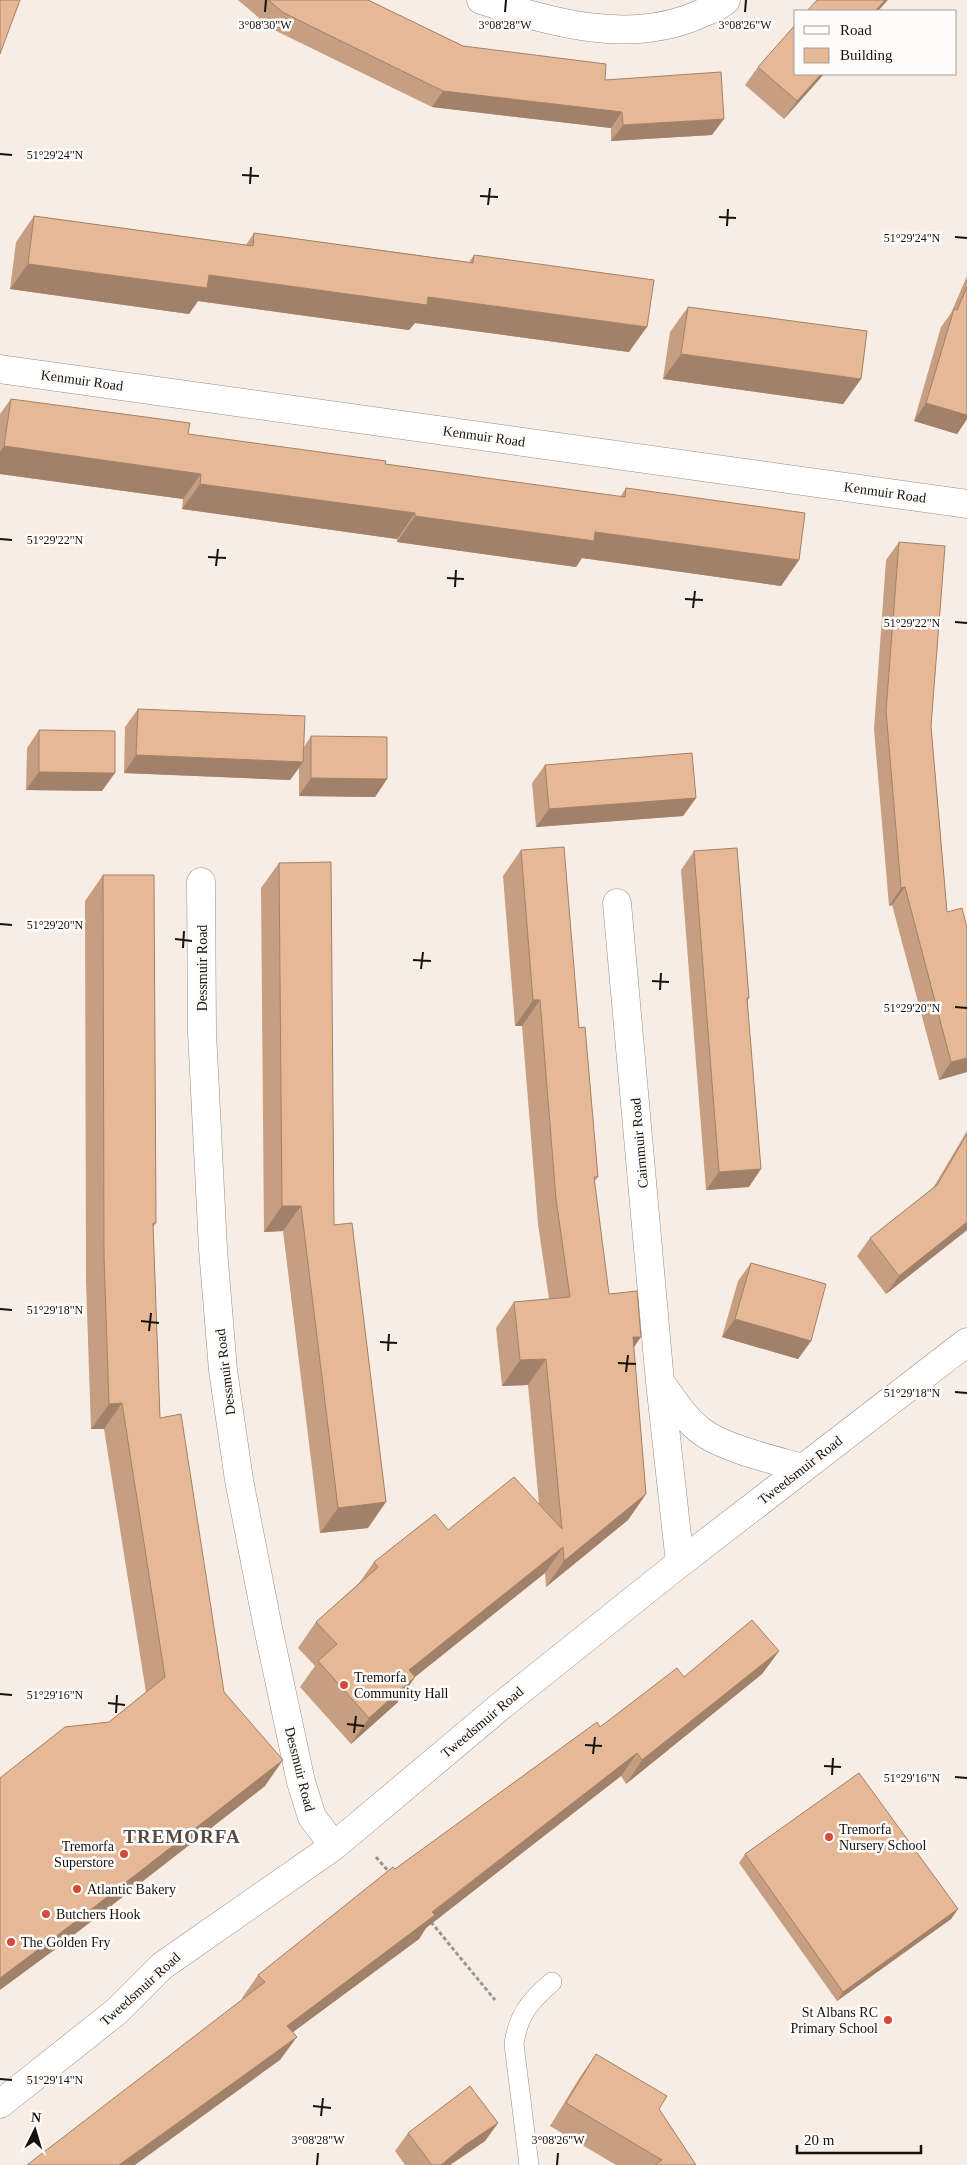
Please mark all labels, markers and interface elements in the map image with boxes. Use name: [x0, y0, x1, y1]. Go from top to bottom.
legend: [794, 10, 957, 75]
text: 3°08'30"W: [238, 18, 292, 32]
text: 3°08'28"W: [478, 18, 532, 32]
text: 3°08'26"W: [718, 18, 772, 32]
text: Road: [840, 22, 872, 38]
text: Building: [840, 47, 893, 63]
text: 51°29'24"N: [27, 148, 84, 162]
text: 51°29'24"N: [884, 231, 941, 245]
street label: Kenmuir Road: [40, 367, 124, 394]
street label: Kenmuir Road: [442, 423, 526, 450]
street label: Kenmuir Road: [843, 479, 927, 506]
text: 51°29'22"N: [27, 533, 84, 547]
text: 51°29'22"N: [884, 616, 941, 630]
text: 51°29'20"N: [27, 918, 84, 932]
street label: Dessmuir Road: [195, 925, 210, 1011]
text: 51°29'20"N: [884, 1001, 941, 1015]
street label: Cairnmuir Road: [628, 1097, 651, 1189]
text: 51°29'18"N: [27, 1303, 84, 1317]
street label: Dessmuir Road: [213, 1328, 238, 1416]
text: 51°29'18"N: [884, 1386, 941, 1400]
street label: Tweedsmuir Road: [755, 1433, 845, 1508]
place label: Tremorfa Community Hall: [354, 1670, 449, 1701]
marker: Tremorfa Community Hall: [338, 1679, 350, 1691]
street label: Tweedsmuir Road: [438, 1684, 526, 1761]
text: 51°29'16"N: [27, 1688, 84, 1702]
street label: Dessmuir Road: [282, 1725, 317, 1813]
text: 51°29'16"N: [884, 1771, 941, 1785]
place label: Tremorfa Nursery School: [839, 1822, 927, 1853]
district label: TREMORFA: [123, 1826, 241, 1847]
marker: Tremorfa Nursery School: [823, 1831, 835, 1843]
place label: Tremorfa Superstore: [54, 1839, 115, 1870]
marker: Tremorfa Superstore: [118, 1848, 130, 1860]
place label: Atlantic Bakery: [87, 1882, 176, 1897]
marker: Atlantic Bakery: [71, 1883, 83, 1895]
place label: Butchers Hook: [56, 1907, 140, 1922]
marker: Butchers Hook: [40, 1908, 52, 1920]
place label: The Golden Fry: [21, 1935, 110, 1950]
marker: The Golden Fry: [5, 1936, 17, 1948]
street label: Tweedsmuir Road: [97, 1950, 183, 2029]
place label: St Albans RC Primary School: [791, 2005, 878, 2036]
marker: St Albans RC Primary School: [882, 2014, 894, 2026]
text: 51°29'14"N: [27, 2073, 84, 2087]
north arrow: [10, 2105, 60, 2155]
text: N: [30, 2110, 42, 2125]
scale bar: [797, 2122, 921, 2154]
text: 20 m: [804, 2132, 835, 2148]
text: 3°08'28"W: [291, 2133, 345, 2147]
text: 3°08'26"W: [531, 2133, 585, 2147]

